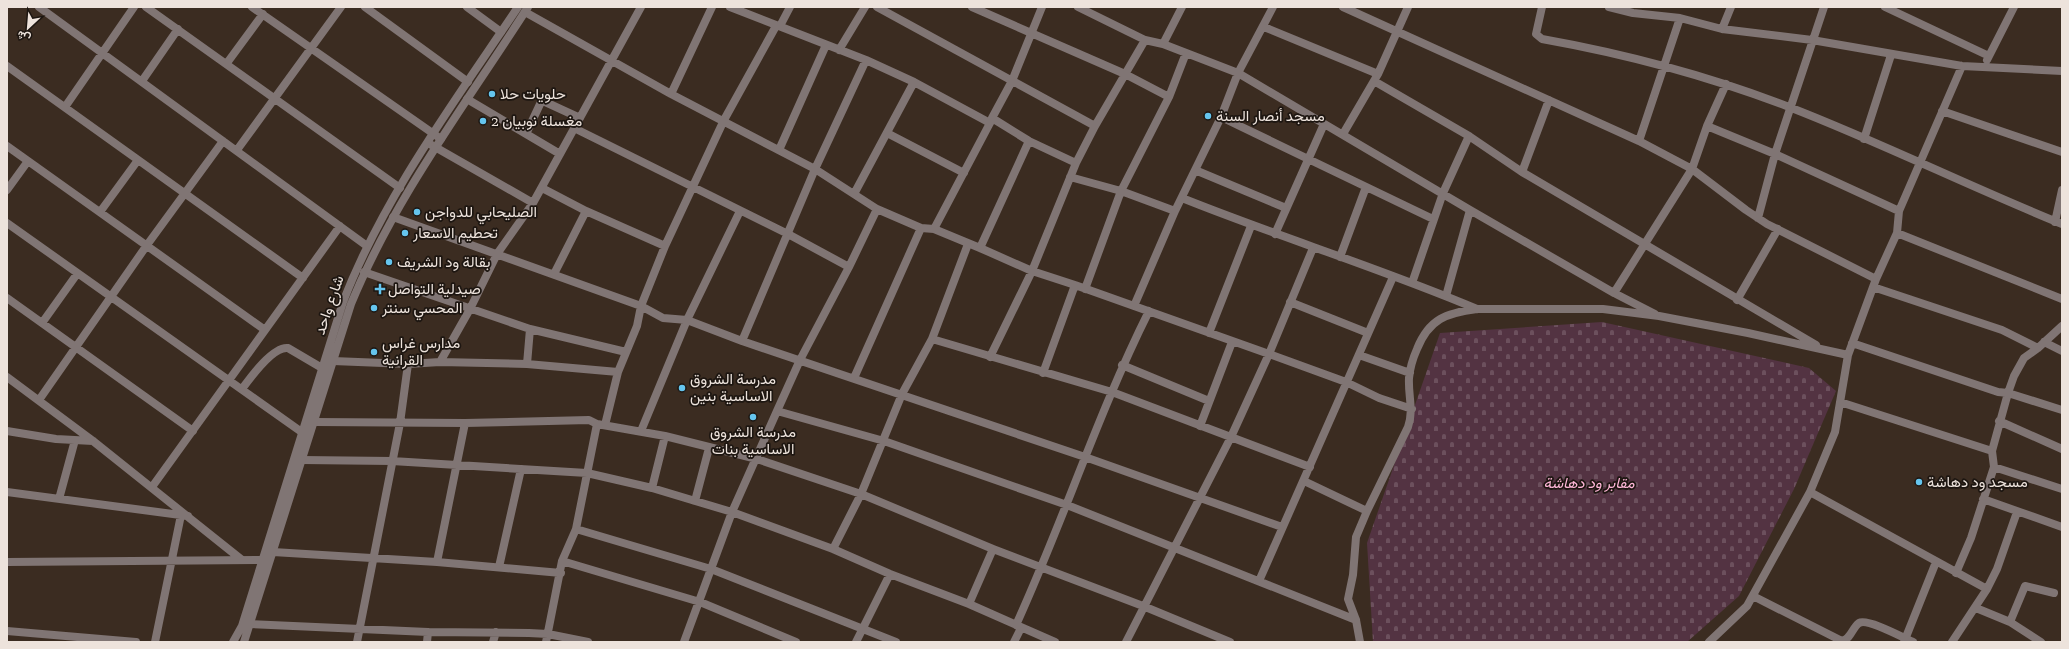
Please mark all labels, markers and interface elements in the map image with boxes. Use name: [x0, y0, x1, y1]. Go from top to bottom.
north arrow: [8, 8, 48, 48]
text: ش: [15, 28, 33, 45]
place label: حلويات حلا: [500, 85, 566, 103]
marker: حلويات حلا: [487, 89, 497, 99]
place label: مسجد أنصار السنة: [1216, 107, 1325, 125]
marker: مسجد أنصار السنة: [1203, 111, 1213, 121]
place label: مغسلة نوبيان 2: [491, 112, 582, 130]
marker: مغسلة نوبيان 2: [478, 116, 488, 126]
place label: الصليحابي للدواجن: [425, 203, 537, 225]
marker: الصليحابي للدواجن: [412, 207, 422, 217]
place label: تحطيم الاسعار: [412, 224, 498, 243]
marker: تحطيم الاسعار: [400, 228, 410, 238]
place label: بقالة ود الشريف: [397, 253, 490, 271]
marker: بقالة ود الشريف: [384, 257, 394, 267]
street label: شارع واحد: [310, 273, 350, 338]
place label: صيدلية التواصل: [388, 280, 481, 298]
marker: صيدلية التواصل: [375, 284, 385, 294]
place label: المحسي سنتر: [381, 299, 462, 321]
marker: المحسي سنتر: [369, 303, 379, 313]
place label: مدارس غراس القرانية: [382, 334, 460, 369]
marker: مدارس غراس القرانية: [369, 347, 379, 357]
place label: مدرسة الشروق الاساسية بنين: [690, 370, 776, 406]
marker: مدرسة الشروق الاساسية بنين: [677, 383, 687, 393]
marker: مدرسة الشروق الاساسية بنات: [748, 412, 758, 422]
place label: مدرسة الشروق الاساسية بنات: [710, 423, 796, 458]
place label: مسجد ود دهاشة: [1927, 473, 2028, 491]
park label: مقابر ود دهاشة: [1543, 474, 1636, 492]
marker: مسجد ود دهاشة: [1914, 477, 1924, 487]

